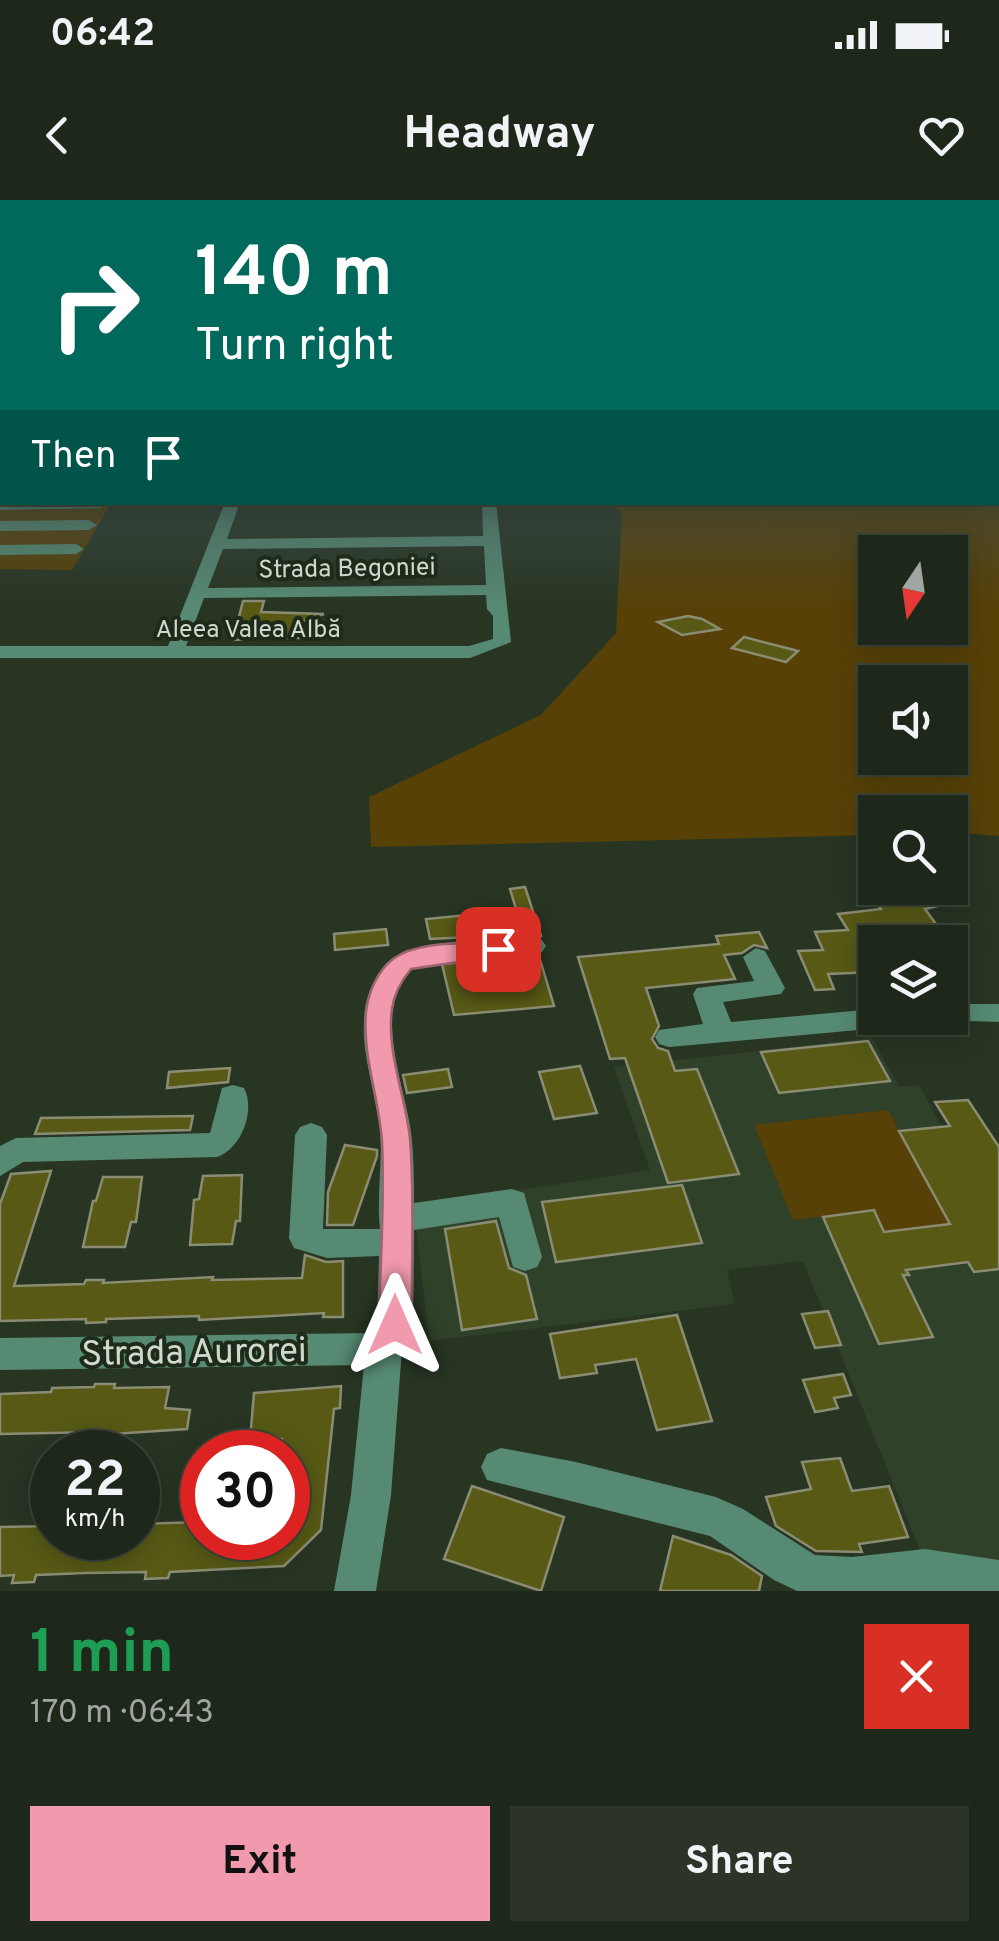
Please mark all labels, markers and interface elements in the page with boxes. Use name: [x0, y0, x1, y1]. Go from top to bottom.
text: 06:42: [50, 11, 155, 60]
text: Headway: [403, 107, 596, 164]
icon: back: [30, 108, 85, 163]
icon: heart: [914, 108, 969, 163]
text: 140 m: [195, 232, 393, 321]
icon: right: [30, 240, 160, 370]
text: Turn right: [195, 319, 394, 376]
icon: arrive: [136, 430, 191, 485]
text: Then: [30, 433, 116, 482]
north arrow: [858, 535, 968, 645]
map controls: [858, 535, 968, 1035]
street label: Strada Begoniei: [258, 552, 436, 588]
street label: Aleea Valea Albă: [155, 615, 341, 647]
button: sound: [858, 665, 968, 775]
button: search: [858, 795, 968, 905]
pin: [456, 907, 541, 992]
icon: arrive: [471, 922, 526, 977]
button: layers: [858, 925, 968, 1035]
position arrow: [343, 1273, 447, 1377]
street label: Strada Aurorei: [81, 1330, 307, 1378]
speed limit sign: 30: [180, 1430, 310, 1560]
text: 22: [64, 1451, 126, 1514]
text: km/h: [65, 1504, 125, 1536]
text: 1 min: [30, 1618, 174, 1694]
button: close: [864, 1624, 969, 1729]
text: 170 m · 06:43: [30, 1694, 214, 1734]
button: Exit: [30, 1806, 490, 1921]
button: Share: [510, 1806, 969, 1921]

